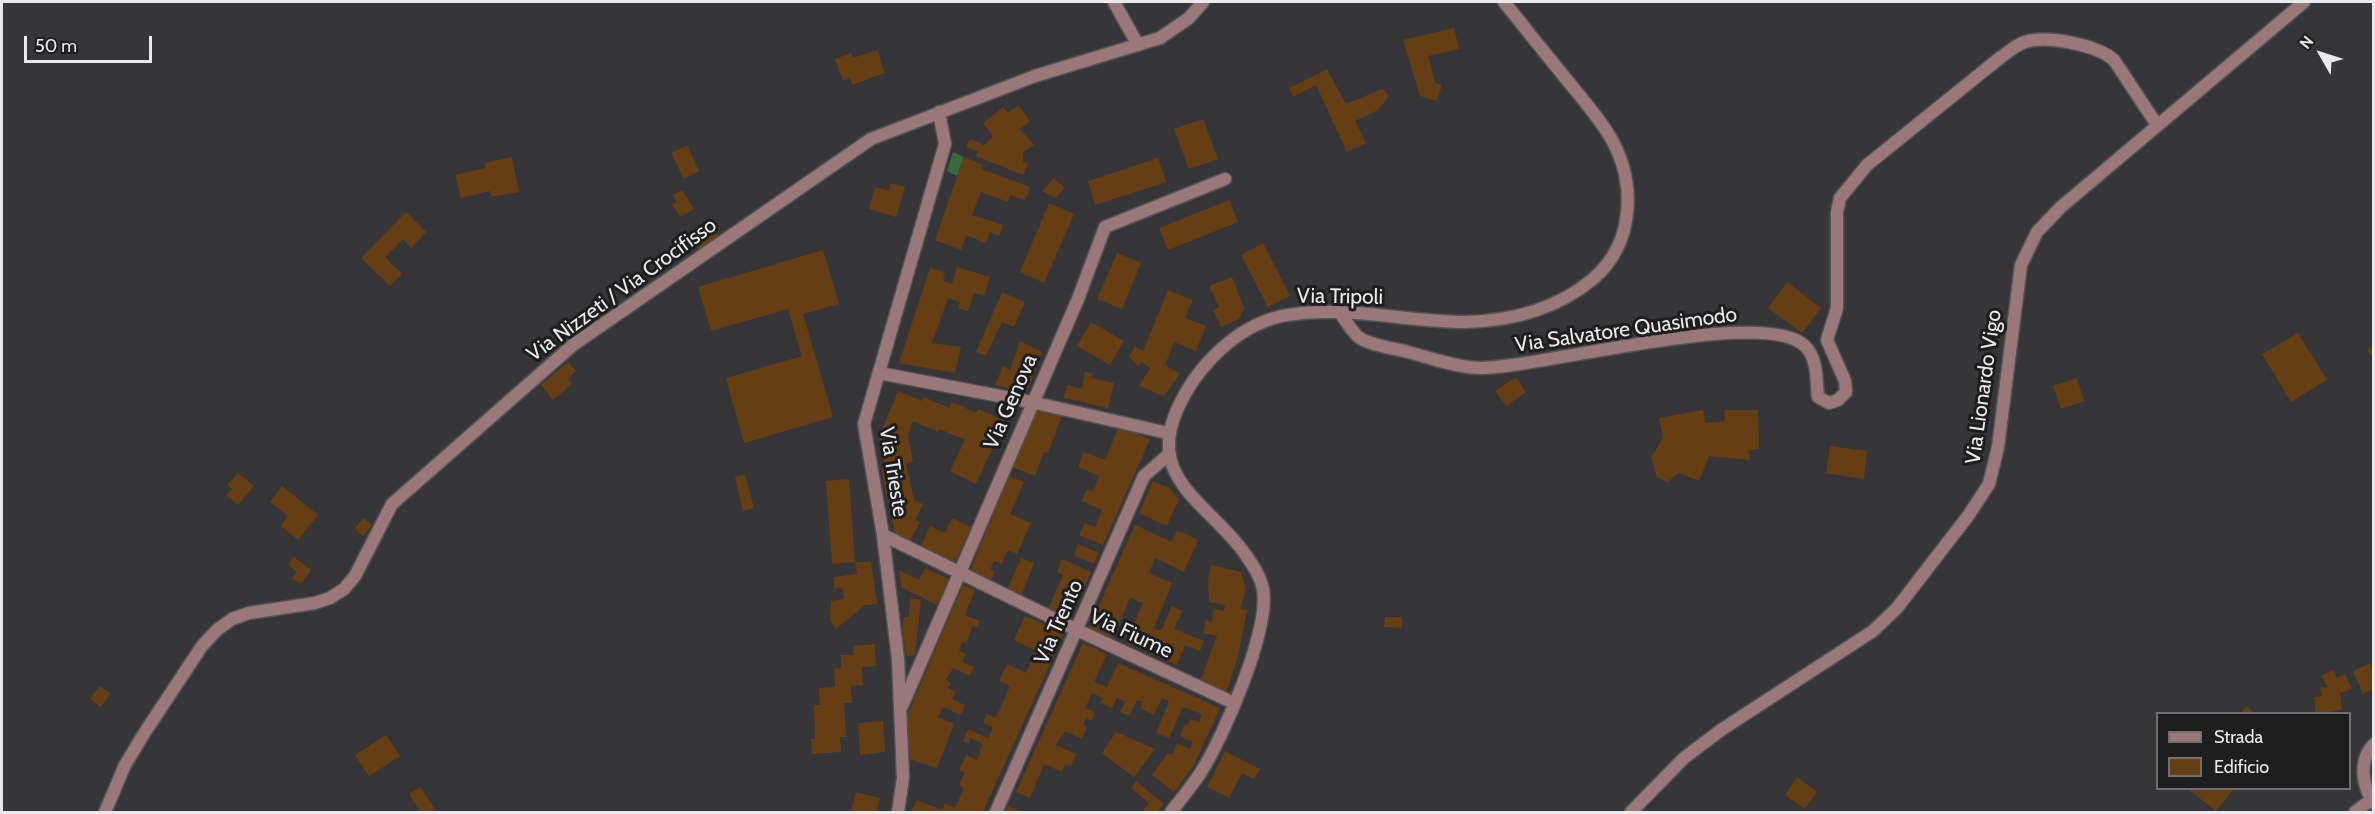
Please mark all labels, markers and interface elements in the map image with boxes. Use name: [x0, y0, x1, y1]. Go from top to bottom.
scale bar: [27, 24, 154, 62]
north arrow: [2291, 24, 2351, 84]
text: N: [2296, 32, 2318, 53]
text: 50 m: [35, 35, 77, 57]
street label: Via Nizzeti / Via Crocifisso: [522, 213, 722, 367]
street label: Via Tripoli: [1297, 284, 1383, 310]
street label: Via Salvatore Quasimodo: [1513, 302, 1739, 358]
street label: Via Lionardo Vigo: [1961, 308, 2007, 466]
street label: Via Genova: [979, 351, 1043, 453]
street label: Via Trieste: [873, 425, 913, 519]
street label: Via Trento: [1029, 576, 1089, 668]
street label: Via Fiume: [1086, 604, 1176, 664]
legend: [2156, 712, 2351, 790]
text: Strada: [2214, 726, 2263, 748]
text: Edificio: [2214, 756, 2269, 778]

